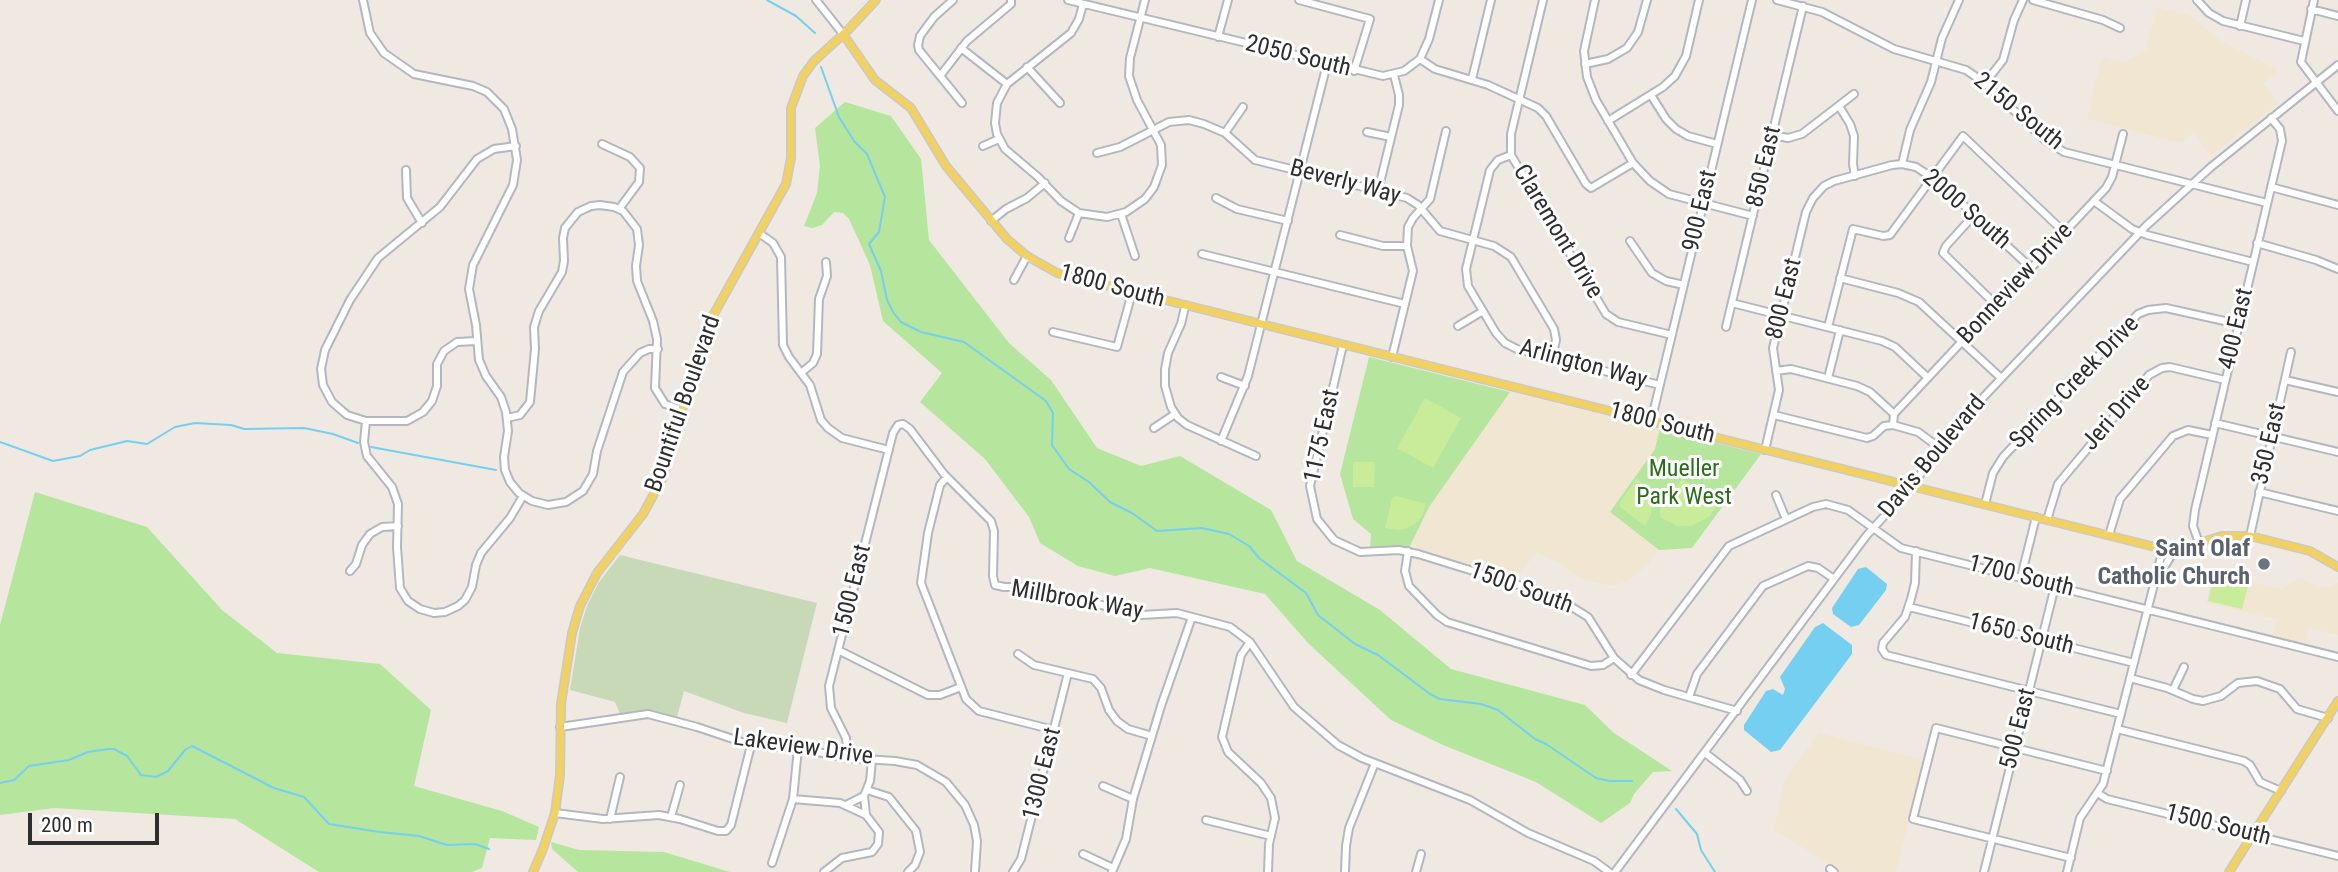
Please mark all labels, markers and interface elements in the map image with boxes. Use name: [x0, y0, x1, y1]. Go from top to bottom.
street label: 2050 South: [1242, 30, 1354, 84]
street label: 2150 South: [1967, 67, 2069, 157]
street label: 850 East: [1742, 124, 1788, 210]
street label: Beverly Way: [1287, 154, 1403, 212]
street label: Claremont Drive: [1506, 160, 1608, 304]
street label: 2000 South: [1916, 164, 2016, 256]
street label: 900 East: [1678, 168, 1724, 254]
street label: Bonneview Drive: [1952, 217, 2080, 351]
street label: 800 East: [1761, 255, 1809, 343]
street label: 1800 South: [1056, 259, 1168, 315]
street label: 400 East: [2214, 286, 2260, 372]
street label: Spring Creek Drive: [2004, 311, 2146, 455]
street label: Bountiful Boulevard: [640, 312, 728, 496]
street label: Arlington Way: [1516, 334, 1650, 396]
street label: Jeri Drive: [2077, 371, 2157, 457]
street label: 1175 East: [1299, 387, 1347, 485]
street label: Davis Boulevard: [1873, 390, 1993, 524]
street label: 1800 South: [1606, 397, 1718, 451]
street label: 350 East: [2247, 401, 2293, 487]
park label: Mueller Park West: [1636, 456, 1732, 512]
place label: Saint Olaf Catholic Church: [2097, 536, 2250, 592]
street label: 1500 East: [828, 542, 878, 640]
street label: 1700 South: [1965, 550, 2077, 604]
marker: Saint Olaf Catholic Church: [2256, 556, 2272, 572]
street label: 1500 South: [1465, 557, 1577, 621]
street label: Millbrook Way: [1009, 575, 1145, 627]
street label: 1650 South: [1965, 608, 2077, 662]
street label: 500 East: [1995, 685, 2043, 773]
street label: Lakeview Drive: [731, 724, 875, 772]
street label: 1300 East: [1018, 725, 1068, 823]
scale bar: [32, 798, 163, 842]
street label: 1500 South: [2162, 799, 2274, 853]
text: 200 m: [41, 813, 93, 837]

